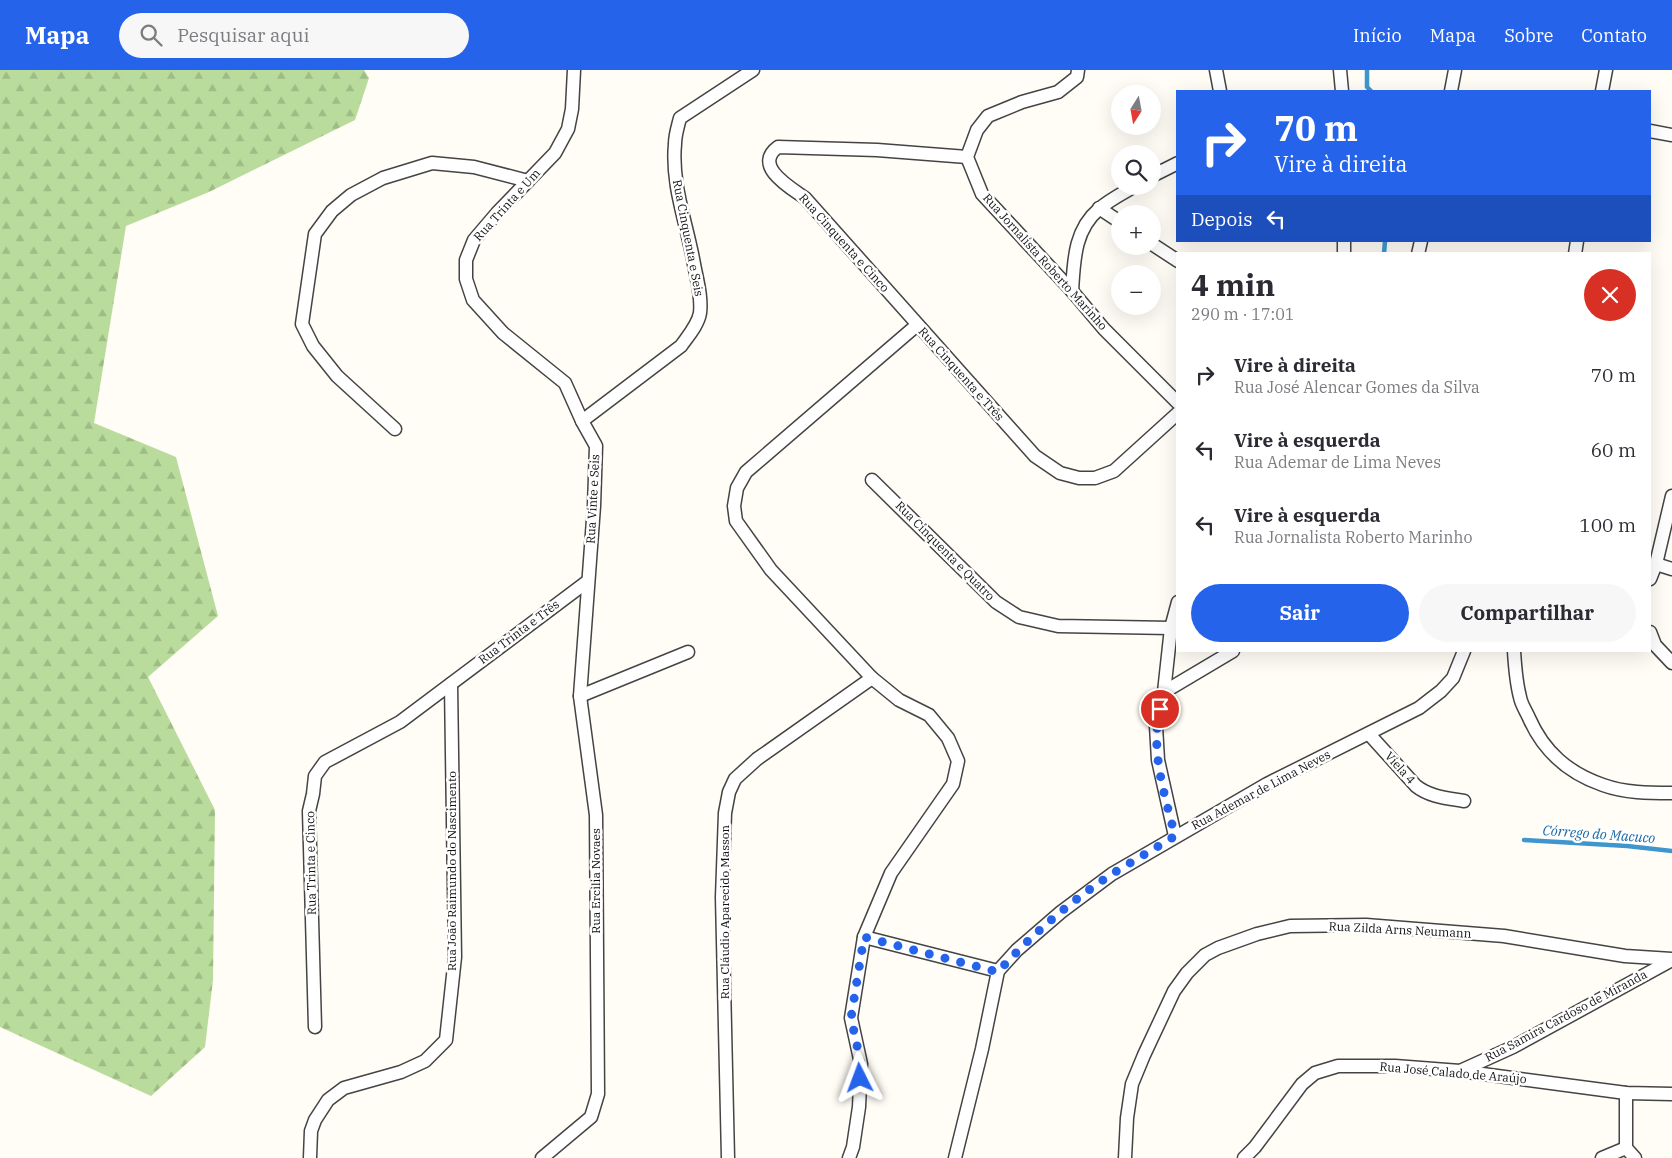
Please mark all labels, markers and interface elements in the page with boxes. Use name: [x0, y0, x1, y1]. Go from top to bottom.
search box: [119, 13, 469, 58]
text: Mapa: [25, 19, 89, 51]
icon: search: [137, 21, 165, 49]
text: Pesquisar aqui: [177, 23, 309, 47]
text: Início: [1353, 24, 1402, 47]
text: Mapa: [1430, 24, 1476, 47]
text: Sobre: [1504, 24, 1553, 47]
text: Contato: [1581, 24, 1647, 47]
north arrow: [1111, 85, 1161, 135]
map controls: [1111, 85, 1161, 315]
text: 70 m: [1274, 105, 1358, 151]
icon: right: [1191, 110, 1256, 175]
button: search: [1111, 145, 1161, 195]
text: Vire à direita: [1274, 149, 1407, 178]
street label: Rua Trinta e Um: [470, 165, 543, 244]
street label: Rua Cinquenta e Seis: [670, 178, 707, 298]
street label: Rua Cinquenta e Cinco: [796, 190, 893, 295]
street label: Rua Jornalista Roberto Marinho: [980, 190, 1111, 333]
button: +: [1111, 205, 1161, 255]
icon: left: [1262, 205, 1290, 233]
text: Depois: [1191, 207, 1252, 231]
button: −: [1111, 265, 1161, 315]
text: 4 min: [1191, 265, 1275, 304]
button: close: [1584, 269, 1636, 321]
text: 290 m · 17:01: [1191, 304, 1294, 324]
street label: Rua Cinquenta e Três: [915, 324, 1007, 424]
text: Vire à direita: [1234, 353, 1356, 377]
icon: right: [1191, 361, 1219, 389]
text: 70 m: [1591, 363, 1636, 387]
text: Rua José Alencar Gomes da Silva: [1234, 377, 1480, 397]
text: Vire à esquerda: [1234, 428, 1381, 452]
icon: left: [1191, 436, 1219, 464]
text: 60 m: [1591, 438, 1636, 462]
text: Rua Ademar de Lima Neves: [1234, 452, 1441, 472]
street label: Rua Vinte e Seis: [583, 454, 602, 544]
street label: Rua Cinquenta e Quatro: [893, 498, 998, 604]
text: Vire à esquerda: [1234, 503, 1381, 527]
icon: left: [1191, 511, 1219, 539]
text: 100 m: [1579, 513, 1636, 537]
text: Rua Jornalista Roberto Marinho: [1234, 527, 1472, 547]
button: Sair: [1191, 584, 1409, 642]
button: Compartilhar: [1419, 584, 1636, 642]
street label: Rua Trinta e Três: [475, 596, 562, 667]
pin: [1139, 688, 1181, 730]
icon: arrive: [1146, 695, 1174, 723]
street label: Rua Ademar de Lima Neves: [1189, 746, 1333, 833]
street label: Viela 4: [1382, 748, 1419, 787]
street label: Rua João Raimundo do Nascimento: [444, 771, 459, 971]
street label: Rua Trinta e Cinco: [302, 811, 319, 915]
water label: Córrego do Macuco: [1542, 821, 1656, 847]
street label: Rua Cláudio Aparecido Masson: [717, 824, 732, 999]
street label: Rua Ercilia Novaes: [588, 828, 603, 934]
street label: Rua Zilda Arns Neumann: [1328, 918, 1472, 941]
street label: Rua Samira Cardoso de Miranda: [1482, 966, 1650, 1065]
position arrow: [833, 1051, 885, 1103]
street label: Rua José Calado de Araújo: [1379, 1059, 1527, 1086]

